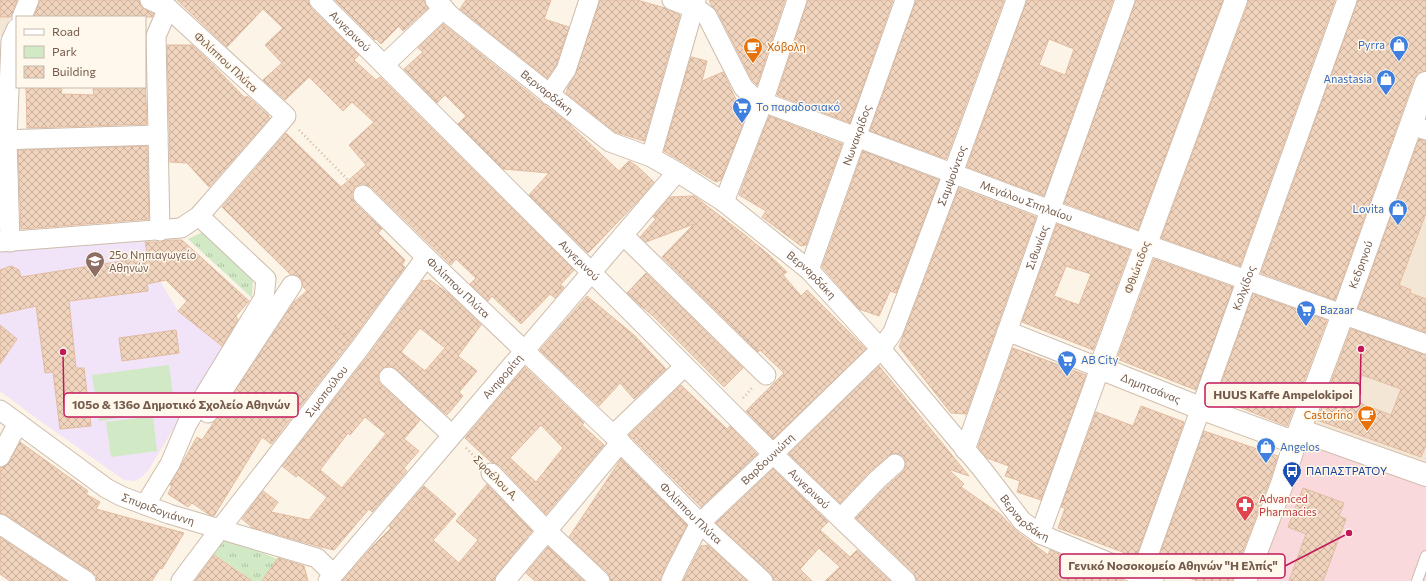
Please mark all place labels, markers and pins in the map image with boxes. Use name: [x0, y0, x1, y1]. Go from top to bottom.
shop icon: Pyrra: [1388, 34, 1410, 62]
cafe icon: Χόβολη: [742, 36, 764, 64]
place label: Pyrra: [1358, 38, 1385, 51]
place label: Χόβολη: [767, 40, 806, 53]
shop icon: Anastasia: [1375, 68, 1397, 96]
place label: Anastasia: [1324, 72, 1372, 85]
supermarket icon: Το παραδοσιακό: [731, 96, 753, 124]
place label: Το παραδοσιακό: [756, 100, 841, 113]
shop icon: Lovita: [1387, 198, 1409, 226]
place label: Lovita: [1353, 202, 1384, 215]
place label: 25ο Νηπιαγωγείο Αθηνών: [109, 248, 197, 274]
school or university icon: 25ο Νηπιαγωγείο Αθηνών: [84, 250, 106, 278]
supermarket icon: Bazaar: [1295, 299, 1317, 327]
place label: Bazaar: [1320, 303, 1355, 316]
supermarket icon: ΑΒ City: [1056, 349, 1078, 377]
place label: ΑΒ City: [1081, 353, 1119, 366]
callout: HUUS Kaffe Ampelokipoi: [1205, 383, 1360, 407]
callout: 105ο & 136ο Δημοτικό Σχολείο Αθηνών: [64, 393, 298, 417]
cafe icon: Castorino: [1356, 404, 1378, 432]
place label: Castorino: [1304, 408, 1353, 421]
shop icon: Angelos: [1255, 436, 1277, 464]
place label: Angelos: [1280, 440, 1320, 453]
bus stop icon: ΠΑΠΑΣΤΡΑΤΟΥ: [1281, 460, 1303, 488]
place label: ΠΑΠΑΣΤΡΑΤΟΥ: [1306, 464, 1387, 477]
place label: Advanced Pharmacies: [1259, 492, 1317, 518]
pharmacy icon: Advanced Pharmacies: [1234, 494, 1256, 522]
callout: Γενικό Νοσοκομείο Αθηνών "Η Ελπίς": [1060, 554, 1285, 578]

